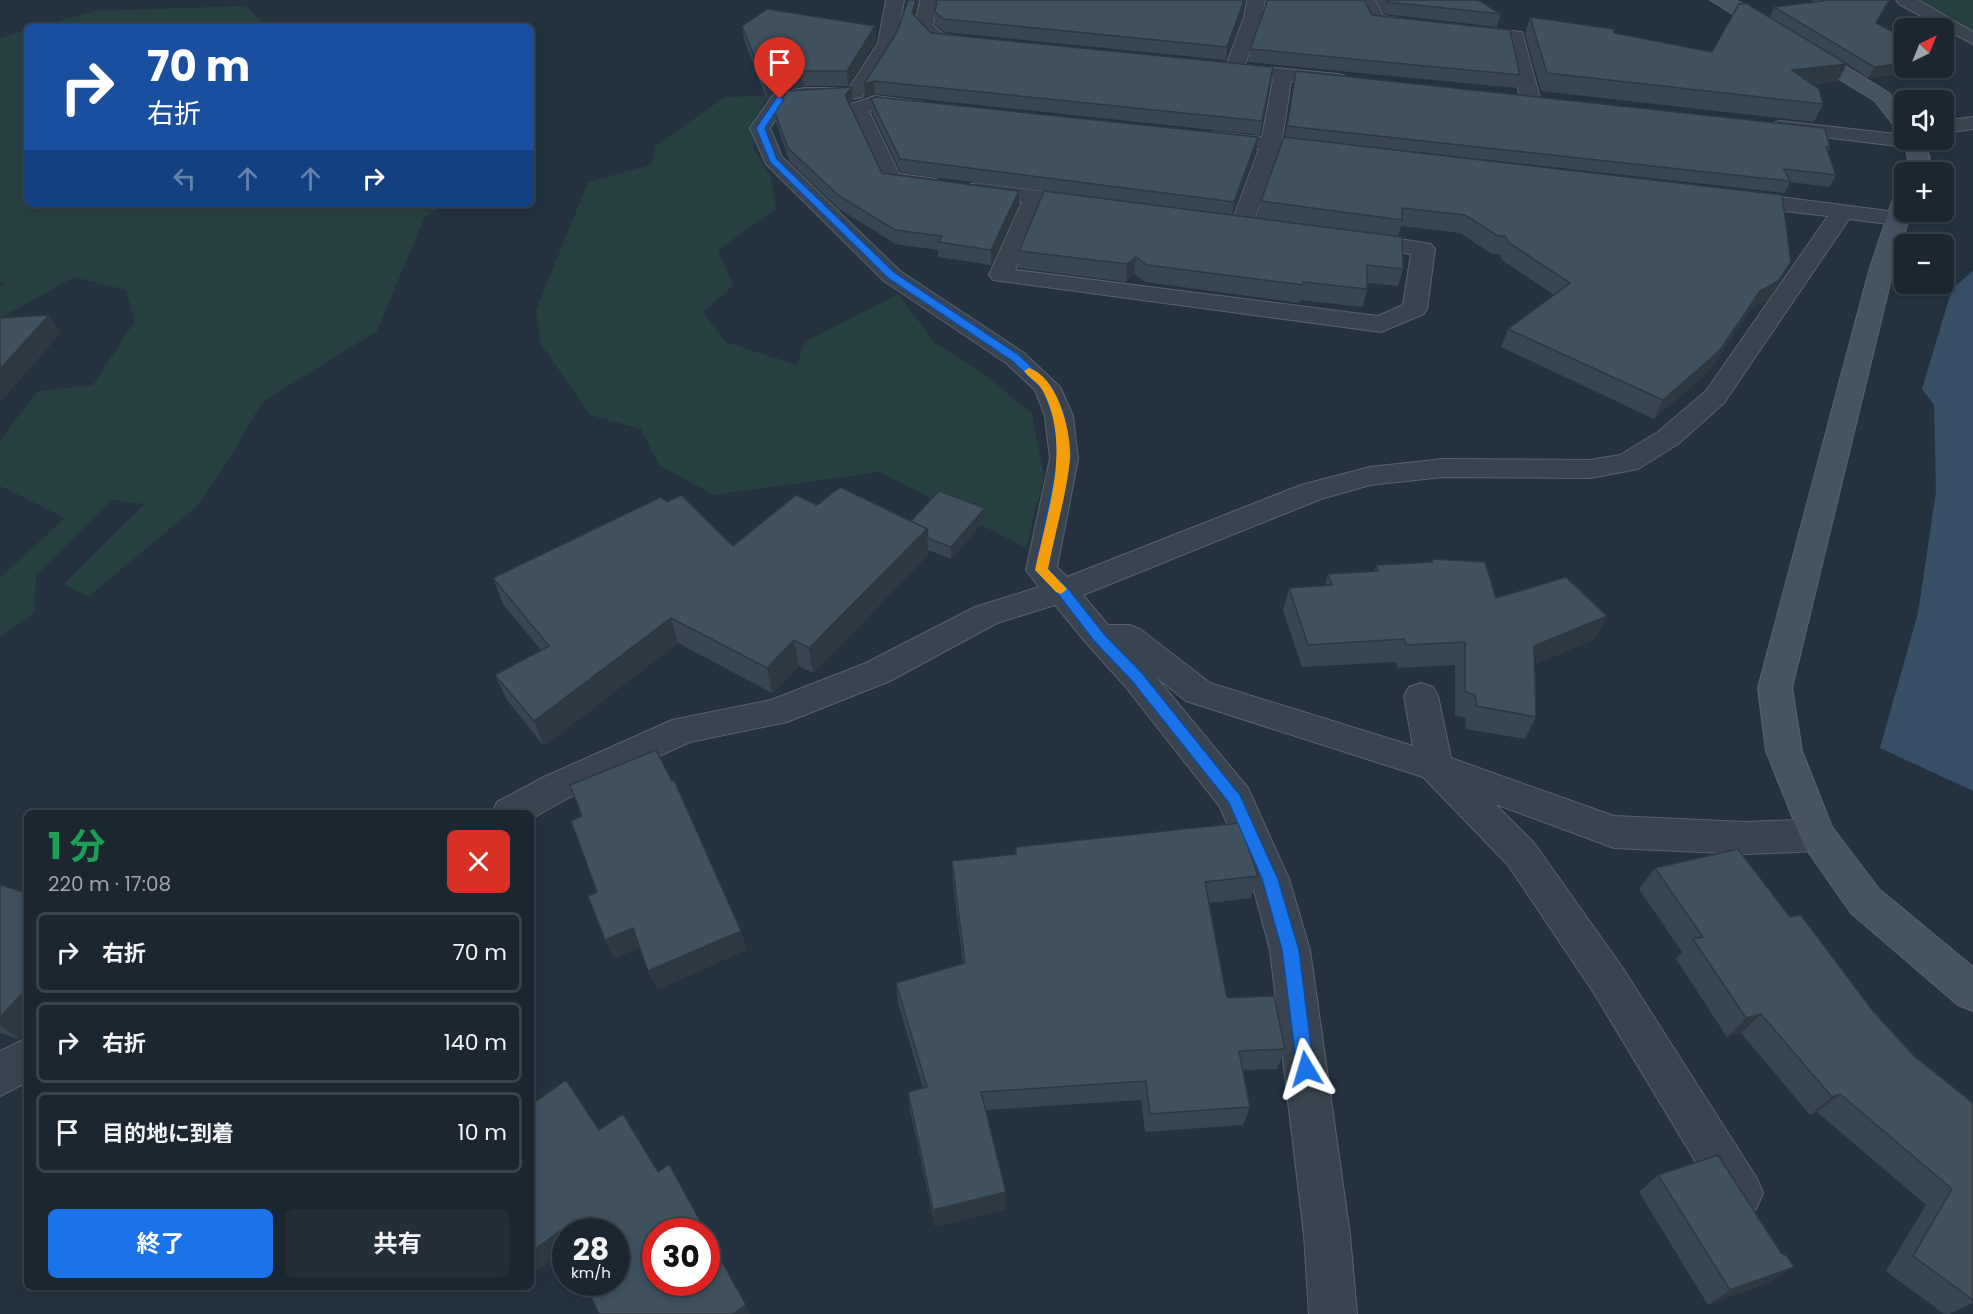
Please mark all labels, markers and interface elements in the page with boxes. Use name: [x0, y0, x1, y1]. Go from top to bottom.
north arrow: [1894, 18, 1954, 78]
map controls: [1894, 18, 1954, 294]
text: 70 m: [147, 37, 250, 96]
pin: [754, 37, 805, 99]
icon: arrive: [763, 46, 796, 79]
icon: right: [48, 48, 126, 126]
button: sound: [1894, 90, 1954, 150]
text: 右折: [147, 95, 201, 132]
icon: left: [168, 162, 201, 195]
icon: ahead: [231, 162, 264, 195]
icon: ahead: [294, 162, 327, 195]
icon: right: [357, 162, 390, 195]
button: +: [1894, 162, 1954, 222]
button: −: [1894, 234, 1954, 294]
text: 1 分: [48, 821, 105, 872]
button: close: [447, 830, 510, 893]
text: 220 m · 17:08: [48, 870, 171, 898]
icon: right: [51, 936, 84, 969]
text: 70 m: [453, 937, 507, 968]
text: 右折: [102, 938, 146, 969]
icon: right: [51, 1026, 84, 1059]
text: 140 m: [444, 1027, 507, 1058]
text: 右折: [102, 1028, 146, 1059]
position arrow: [1274, 1037, 1338, 1101]
icon: arrive: [51, 1116, 84, 1149]
text: 10 m: [458, 1117, 507, 1148]
text: 目的地に到着: [102, 1118, 234, 1149]
button: 終了: [48, 1209, 273, 1278]
button: 共有: [285, 1209, 510, 1278]
speed limit sign: 30: [642, 1218, 720, 1296]
text: 28: [573, 1228, 609, 1271]
text: km/h: [571, 1262, 611, 1283]

